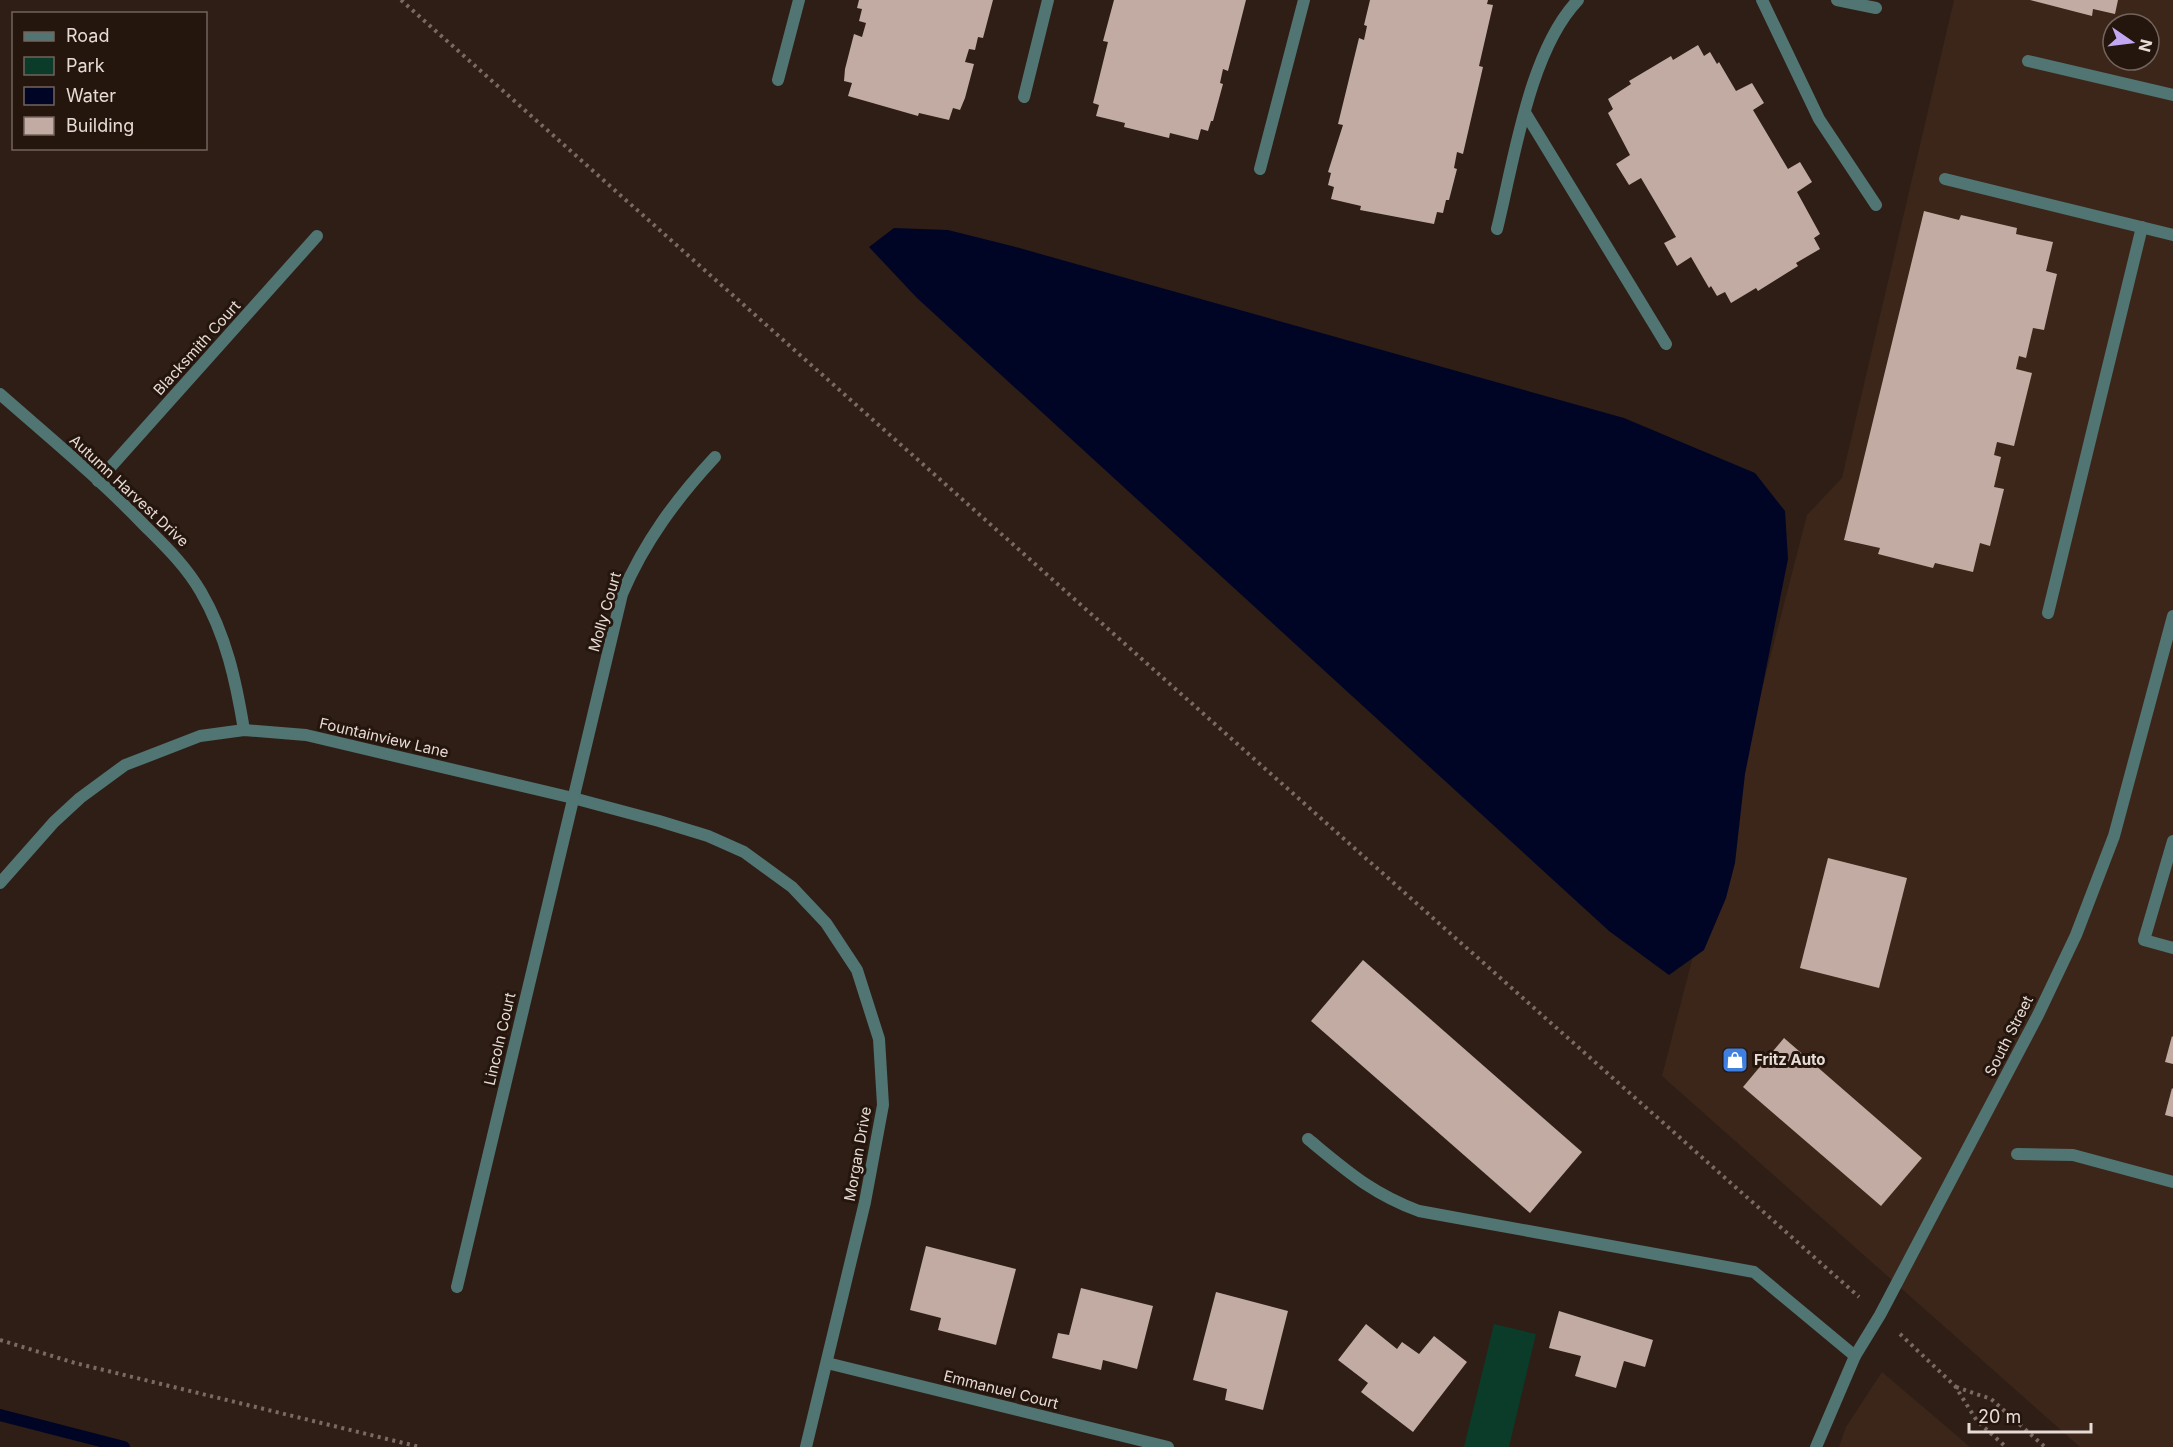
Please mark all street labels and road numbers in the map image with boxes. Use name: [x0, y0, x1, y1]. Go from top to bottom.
street label: Blacksmith Court: [149, 296, 244, 399]
street label: Autumn Harvest Drive: [66, 431, 193, 551]
street label: Molly Court: [584, 570, 625, 654]
street label: Fountainview Lane: [318, 713, 451, 762]
street label: Lincoln Court: [480, 990, 519, 1087]
street label: South Street: [1980, 992, 2037, 1079]
street label: Morgan Drive: [840, 1105, 875, 1203]
street label: Emmanuel Court: [942, 1366, 1061, 1413]

